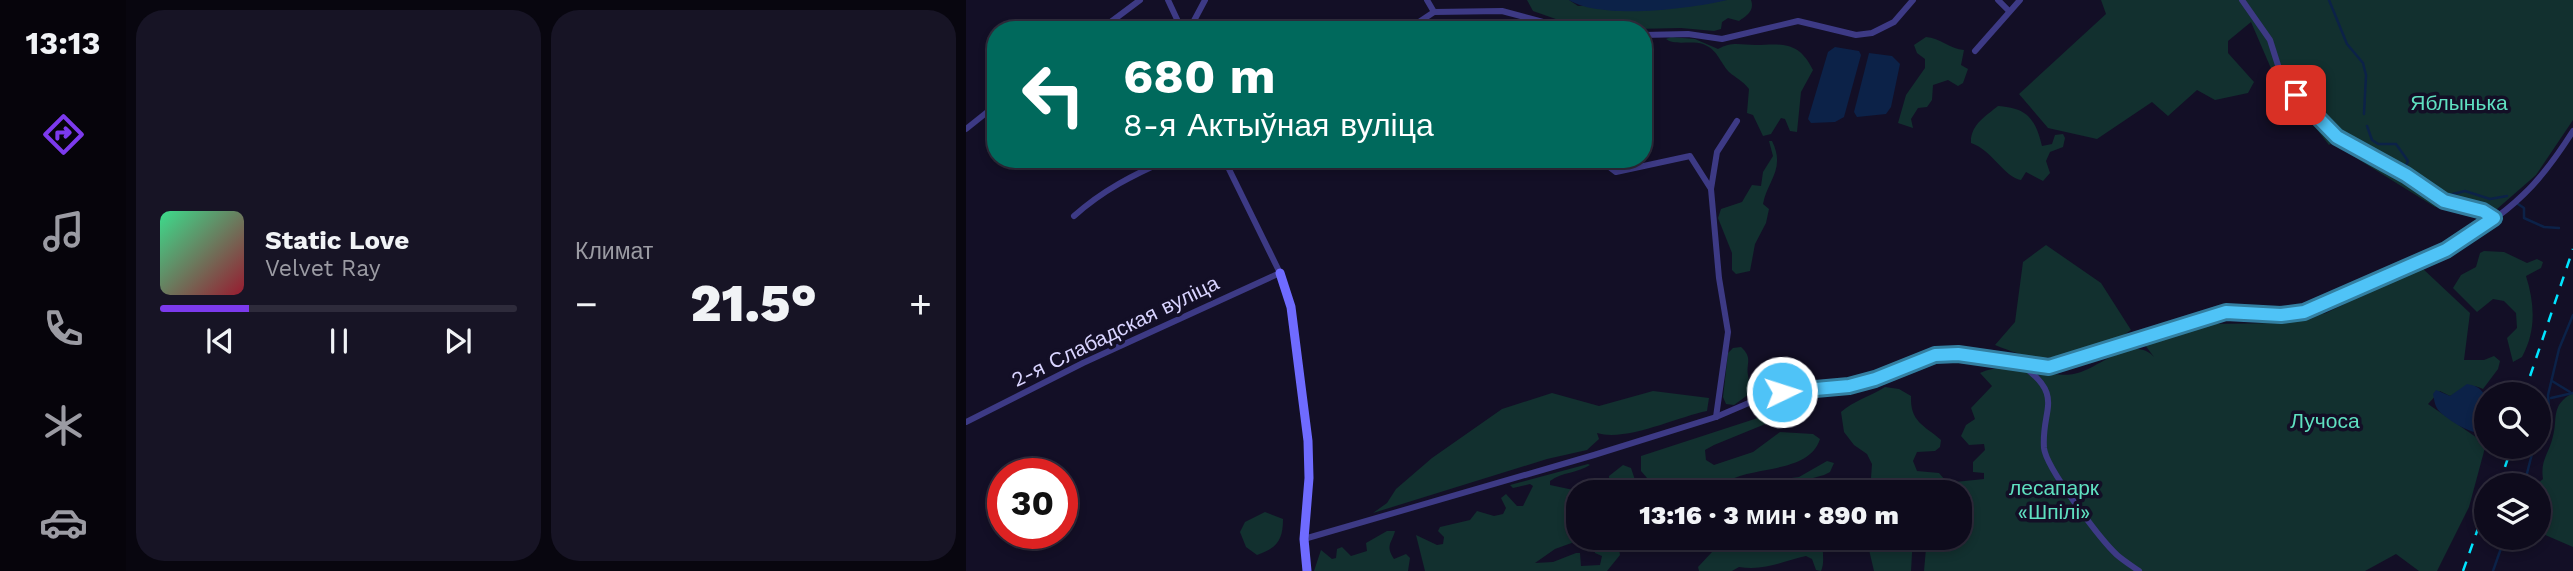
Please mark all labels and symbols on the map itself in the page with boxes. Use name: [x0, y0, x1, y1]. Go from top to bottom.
pin: [2266, 65, 2326, 125]
park label: Яблынька: [2410, 90, 2508, 115]
street label: 2-я Слабадская вуліца: [1007, 270, 1223, 392]
position arrow: [1745, 355, 1819, 429]
park label: Лучоса: [2290, 408, 2360, 433]
speed limit sign: 30: [987, 458, 1078, 549]
park label: лесапарк «Шпілі»: [2009, 475, 2100, 524]

